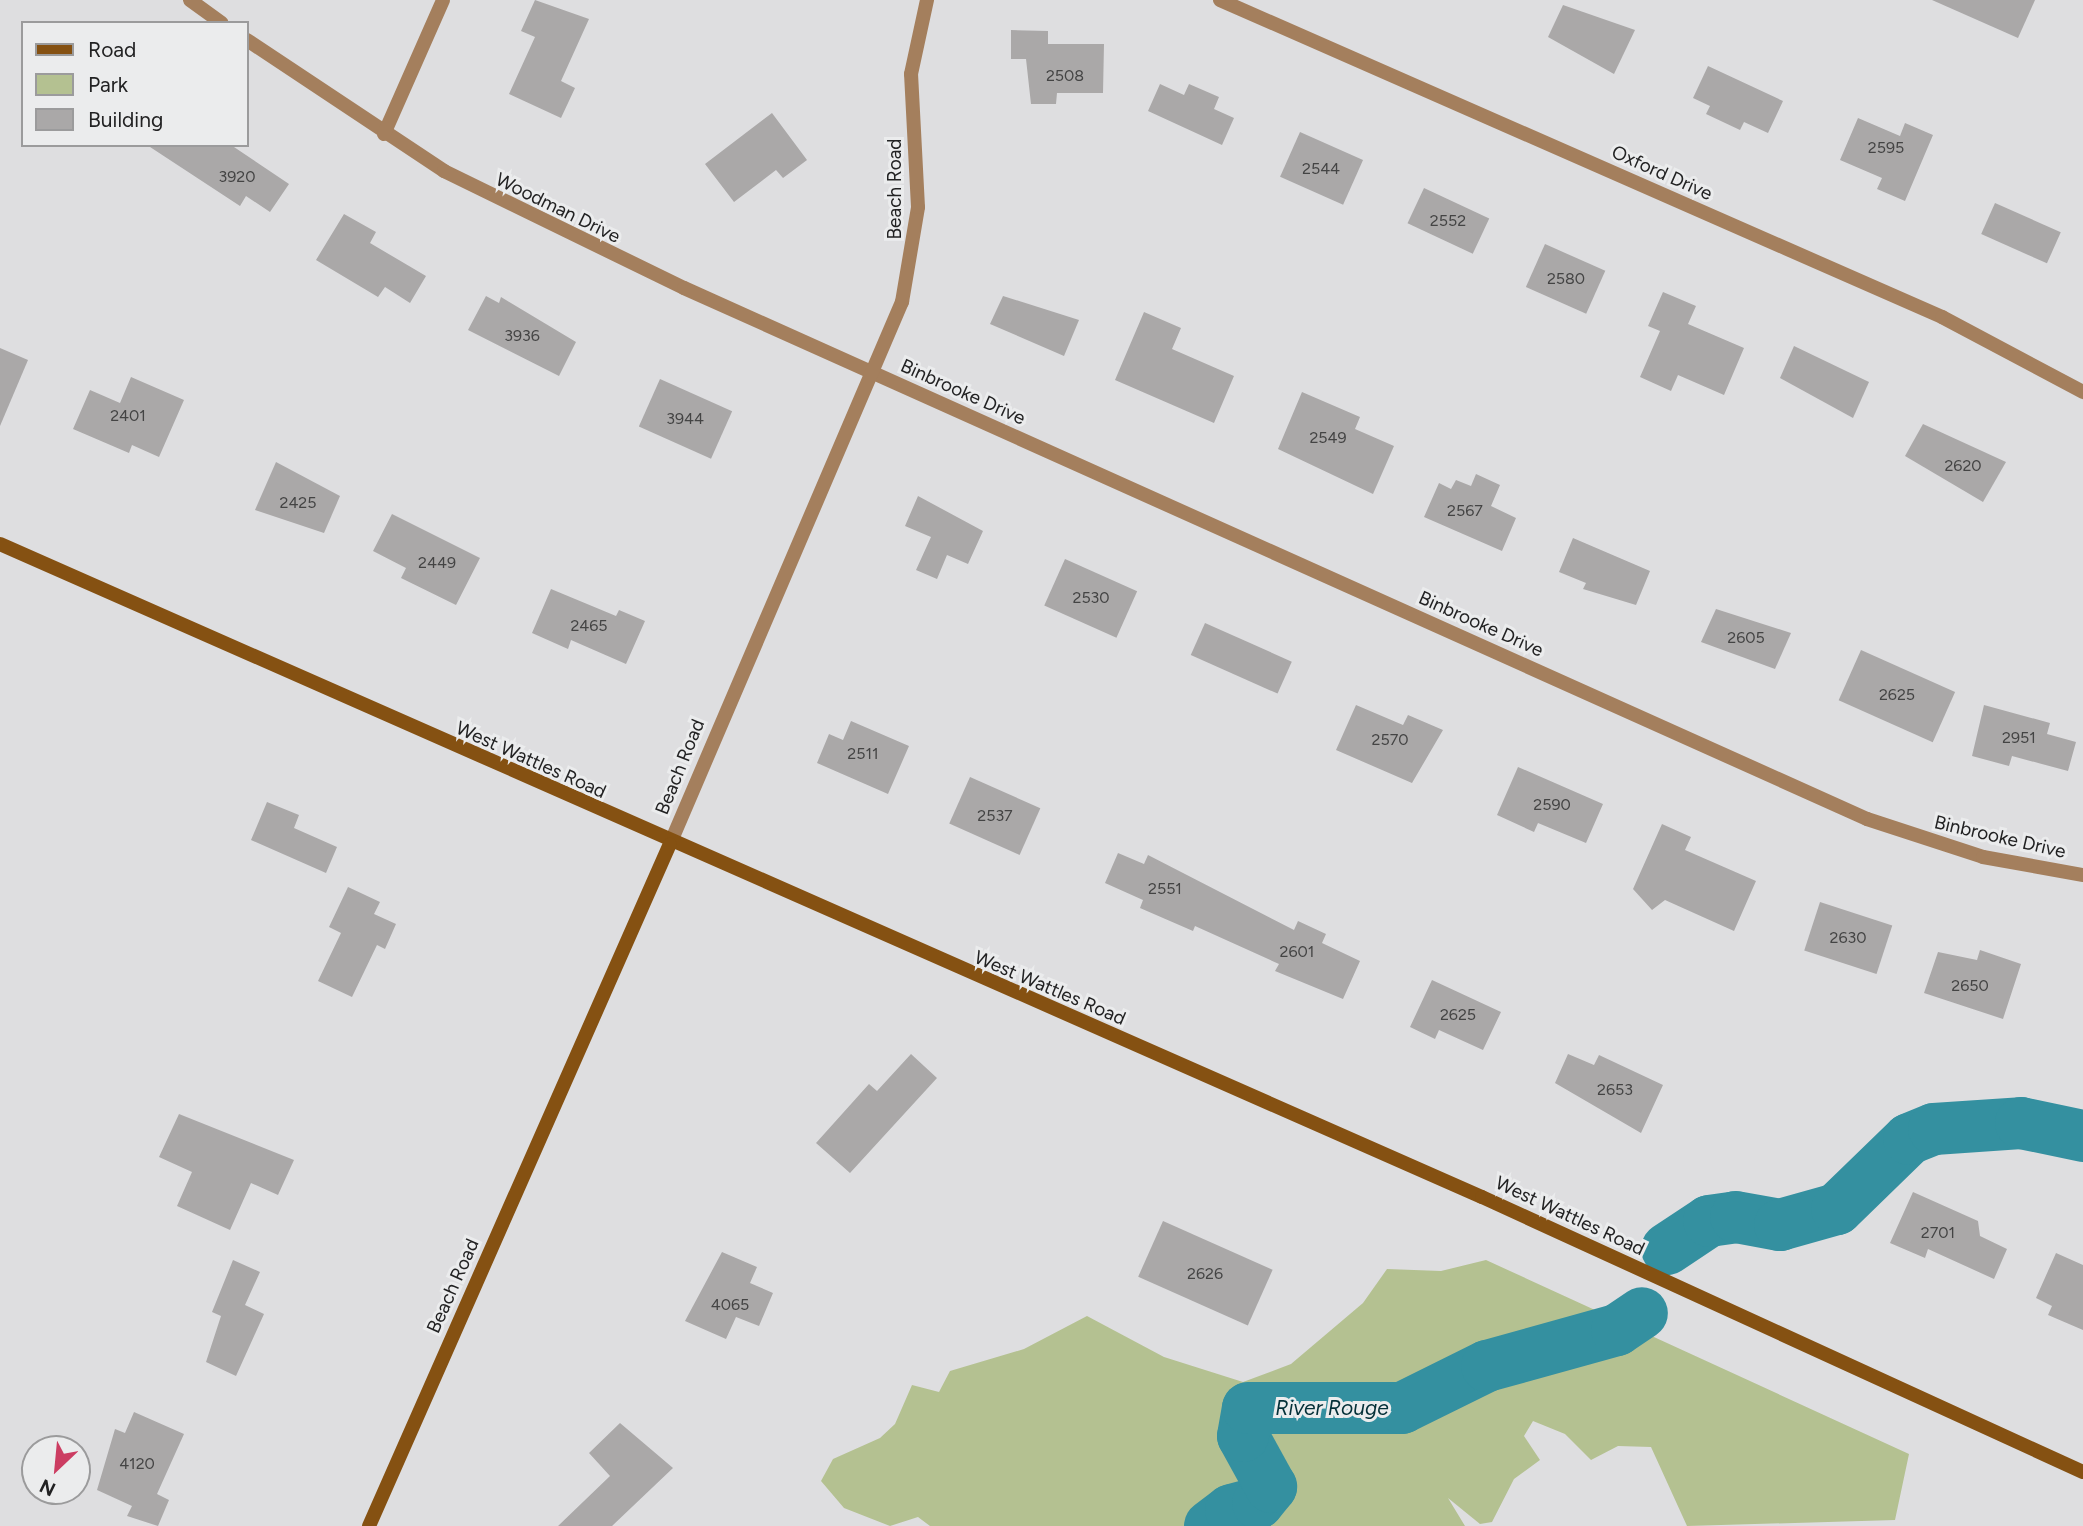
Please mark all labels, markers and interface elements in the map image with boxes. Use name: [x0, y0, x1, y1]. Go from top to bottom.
legend: [21, 21, 248, 147]
text: Road: [88, 37, 136, 62]
house number: 2508: [1046, 66, 1084, 86]
text: Park: [88, 72, 128, 97]
text: Building: [88, 107, 163, 132]
house number: 2595: [1868, 138, 1904, 158]
street label: Beach Road: [884, 139, 906, 239]
street label: Oxford Drive: [1608, 141, 1716, 205]
house number: 2544: [1302, 159, 1340, 179]
house number: 3920: [219, 167, 255, 187]
street label: Woodman Drive: [492, 168, 624, 248]
house number: 2552: [1430, 211, 1466, 231]
house number: 2580: [1547, 269, 1585, 289]
house number: 3936: [504, 326, 540, 346]
street label: Binbrooke Drive: [897, 354, 1029, 430]
house number: 2401: [110, 406, 146, 426]
house number: 3944: [666, 409, 704, 429]
house number: 2549: [1309, 428, 1347, 448]
house number: 2620: [1944, 456, 1982, 476]
house number: 2425: [279, 493, 317, 513]
house number: 2567: [1447, 501, 1483, 521]
house number: 2449: [418, 553, 456, 573]
street label: Binbrooke Drive: [1415, 586, 1547, 662]
house number: 2530: [1072, 588, 1110, 608]
house number: 2465: [570, 616, 608, 636]
house number: 2605: [1727, 628, 1765, 648]
house number: 2625: [1879, 685, 1915, 705]
street label: Beach Road: [651, 716, 709, 818]
street label: West Wattles Road: [452, 717, 610, 803]
house number: 2951: [2002, 728, 2036, 748]
house number: 2570: [1372, 730, 1408, 750]
house number: 2511: [847, 744, 879, 764]
house number: 2590: [1533, 795, 1571, 815]
house number: 2537: [977, 806, 1013, 826]
street label: Binbrooke Drive: [1932, 811, 2068, 863]
house number: 2551: [1148, 879, 1182, 899]
house number: 2630: [1830, 928, 1866, 948]
house number: 2601: [1280, 942, 1314, 962]
street label: West Wattles Road: [971, 946, 1129, 1030]
house number: 2650: [1951, 976, 1989, 996]
house number: 2625: [1440, 1005, 1476, 1025]
house number: 2653: [1597, 1080, 1633, 1100]
street label: West Wattles Road: [1492, 1171, 1648, 1261]
house number: 2701: [1921, 1223, 1955, 1243]
street label: Beach Road: [422, 1235, 484, 1337]
house number: 2626: [1187, 1264, 1223, 1284]
house number: 4065: [711, 1295, 749, 1315]
water label: River Rouge: [1275, 1395, 1389, 1421]
north arrow: [21, 1435, 91, 1505]
house number: 4120: [119, 1454, 155, 1474]
text: N: [36, 1474, 59, 1501]

